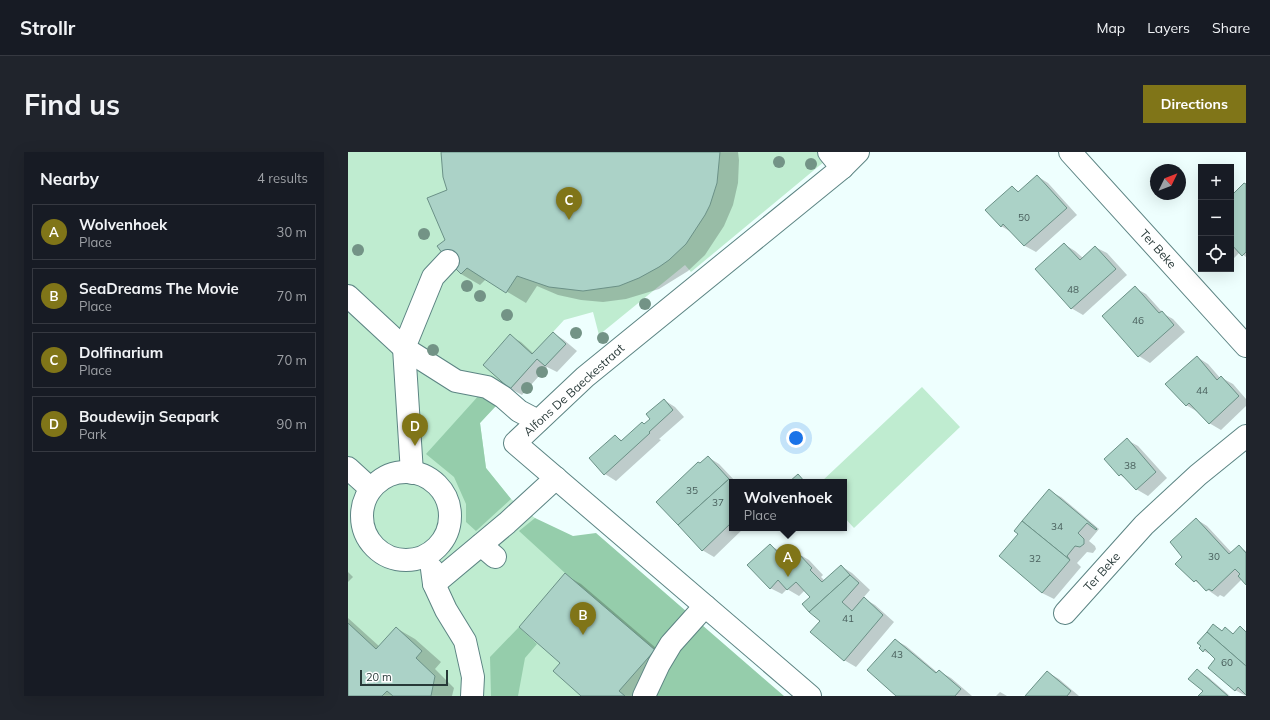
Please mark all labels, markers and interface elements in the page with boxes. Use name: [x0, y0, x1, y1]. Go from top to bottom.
text: Strollr: [20, 16, 75, 40]
text: Map: [1096, 19, 1125, 37]
text: Layers: [1147, 19, 1190, 37]
text: Share: [1212, 19, 1250, 37]
button: Directions: [1143, 85, 1246, 123]
text: Find us: [24, 87, 120, 122]
north arrow: [1150, 164, 1186, 200]
map controls: [1198, 164, 1234, 272]
button: +: [1198, 164, 1234, 200]
text: Nearby: [40, 168, 99, 189]
text: 4 results: [257, 170, 308, 186]
pin: C: [556, 187, 582, 220]
button: −: [1198, 200, 1234, 236]
house number: 50: [1018, 211, 1030, 224]
text: Wolvenhoek: [79, 215, 167, 234]
text: A: [49, 224, 59, 240]
text: 30 m: [277, 224, 307, 240]
street label: Ter Beke: [1137, 226, 1180, 271]
text: Place: [79, 234, 112, 250]
button: locate: [1198, 236, 1234, 272]
text: SeaDreams The Movie: [79, 279, 239, 298]
house number: 48: [1067, 283, 1079, 296]
text: B: [50, 288, 58, 304]
text: 70 m: [277, 288, 307, 304]
text: Place: [79, 298, 112, 314]
house number: 46: [1132, 314, 1144, 327]
street label: Alfons De Baeckestraat: [520, 340, 627, 439]
text: Dolfinarium: [79, 343, 163, 362]
text: C: [50, 352, 58, 368]
text: 70 m: [277, 352, 307, 368]
text: Place: [79, 362, 112, 378]
house number: 44: [1196, 384, 1208, 397]
text: Boudewijn Seapark: [79, 407, 219, 426]
pin: D: [402, 413, 428, 446]
text: D: [49, 416, 59, 432]
text: 90 m: [277, 416, 307, 432]
text: Park: [79, 426, 106, 442]
your location: [786, 428, 806, 448]
house number: 38: [1124, 459, 1136, 472]
popup: [729, 479, 847, 531]
house number: 35: [686, 484, 698, 497]
text: Wolvenhoek: [744, 488, 832, 507]
house number: 37: [712, 496, 724, 509]
text: Place: [744, 507, 777, 523]
house number: 34: [1051, 520, 1063, 533]
pin: A: [775, 544, 801, 577]
street label: Ter Beke: [1080, 549, 1123, 594]
house number: 30: [1208, 550, 1220, 563]
house number: 32: [1029, 552, 1041, 565]
pin: B: [570, 602, 596, 635]
house number: 41: [842, 612, 854, 625]
house number: 43: [891, 648, 903, 661]
house number: 60: [1221, 656, 1233, 669]
scale bar: [360, 668, 448, 687]
text: 20 m: [366, 670, 392, 684]

